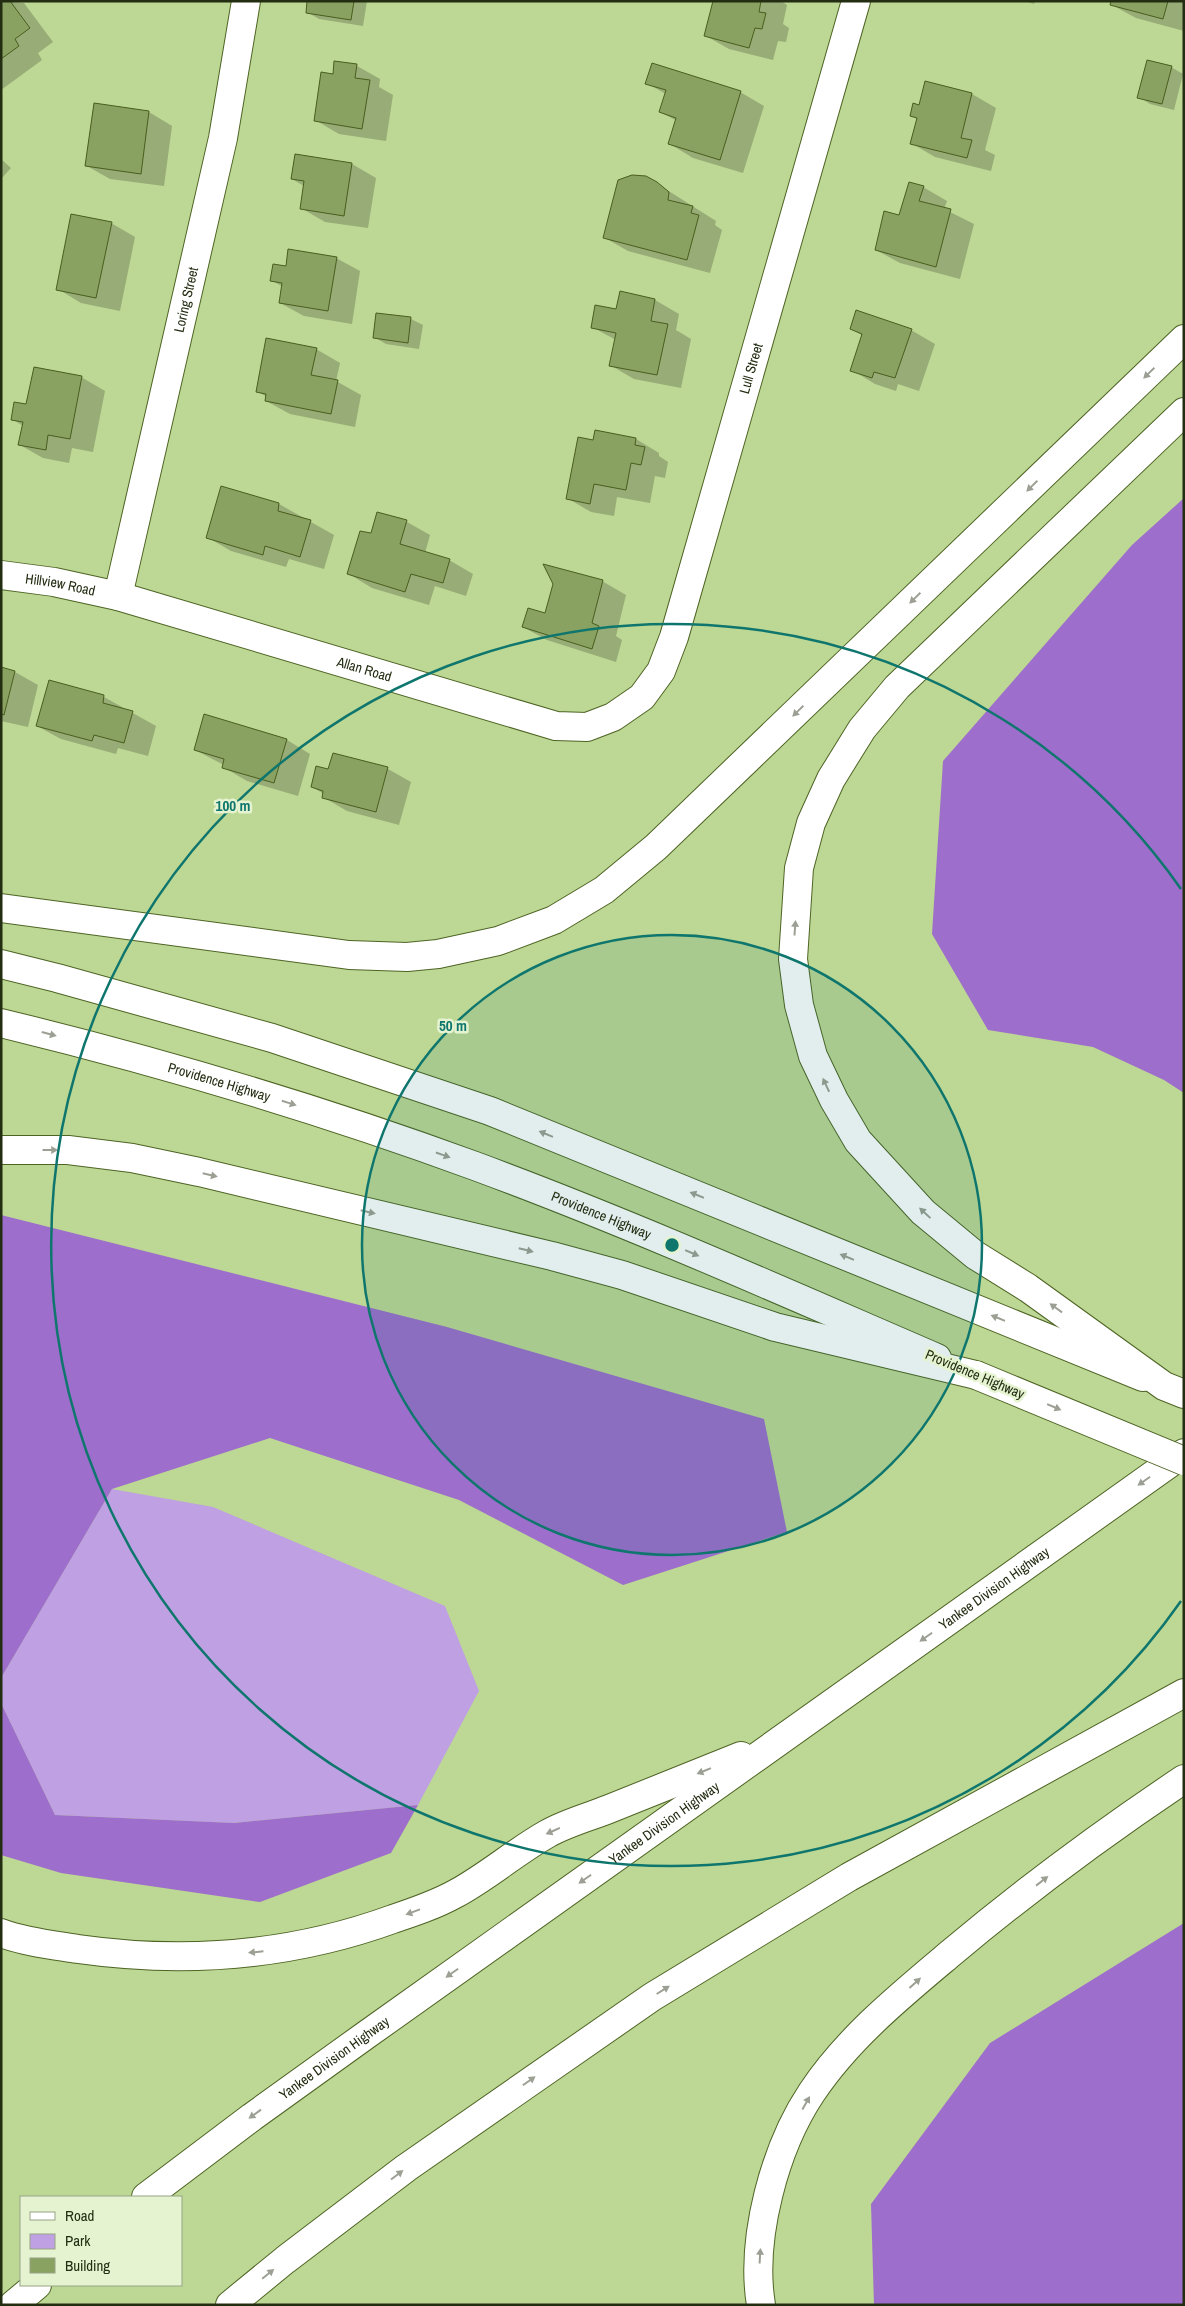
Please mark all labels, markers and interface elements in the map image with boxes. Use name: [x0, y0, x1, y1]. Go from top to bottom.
street label: Loring Street: [170, 265, 202, 334]
street label: Lull Street: [735, 341, 767, 396]
one-way arrow: [1143, 367, 1155, 379]
one-way arrow: [1026, 480, 1038, 492]
street label: Hillview Road: [24, 569, 97, 600]
one-way arrow: [909, 592, 921, 604]
street label: Allan Road: [334, 652, 394, 686]
one-way arrow: [792, 705, 804, 717]
text: 100 m: [216, 795, 250, 816]
one-way arrow: [791, 920, 799, 936]
text: 50 m: [439, 1015, 467, 1036]
one-way arrow: [41, 1031, 56, 1039]
street label: Providence Highway: [166, 1058, 273, 1106]
one-way arrow: [822, 1078, 830, 1092]
one-way arrow: [281, 1100, 296, 1108]
one-way arrow: [538, 1130, 553, 1138]
one-way arrow: [42, 1146, 58, 1154]
one-way arrow: [436, 1151, 451, 1159]
one-way arrow: [203, 1171, 218, 1179]
street label: Providence Highway: [549, 1187, 654, 1244]
one-way arrow: [690, 1191, 704, 1199]
one-way arrow: [919, 1207, 931, 1219]
one-way arrow: [361, 1208, 376, 1216]
centre of rings: [663, 1236, 681, 1254]
one-way arrow: [519, 1246, 534, 1254]
one-way arrow: [685, 1249, 699, 1257]
one-way arrow: [840, 1252, 854, 1260]
one-way arrow: [1049, 1303, 1063, 1313]
one-way arrow: [990, 1314, 1005, 1322]
street label: Providence Highway: [923, 1345, 1028, 1403]
one-way arrow: [1047, 1404, 1061, 1412]
one-way arrow: [1137, 1476, 1151, 1486]
street label: Yankee Division Highway: [935, 1543, 1053, 1634]
one-way arrow: [920, 1631, 933, 1642]
one-way arrow: [697, 1767, 711, 1775]
street label: Yankee Division Highway: [605, 1777, 723, 1868]
one-way arrow: [546, 1828, 560, 1836]
one-way arrow: [578, 1874, 592, 1884]
one-way arrow: [1035, 1876, 1049, 1886]
one-way arrow: [405, 1909, 420, 1916]
one-way arrow: [247, 1948, 263, 1956]
one-way arrow: [445, 1968, 459, 1978]
one-way arrow: [909, 1977, 921, 1989]
one-way arrow: [657, 1985, 670, 1994]
street label: Yankee Division Highway: [276, 2012, 393, 2104]
one-way arrow: [523, 2076, 536, 2086]
one-way arrow: [802, 2095, 810, 2110]
one-way arrow: [248, 2109, 262, 2119]
one-way arrow: [390, 2170, 403, 2181]
legend: [20, 2196, 182, 2286]
text: Road: [65, 2205, 94, 2226]
text: Park: [65, 2230, 91, 2251]
one-way arrow: [756, 2248, 764, 2264]
text: Building: [65, 2255, 110, 2276]
one-way arrow: [262, 2269, 274, 2280]

